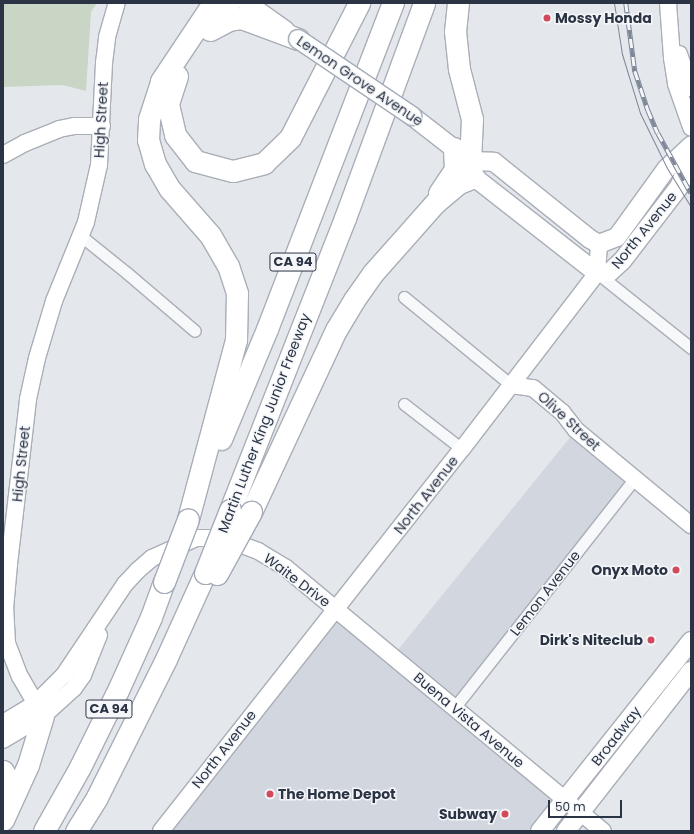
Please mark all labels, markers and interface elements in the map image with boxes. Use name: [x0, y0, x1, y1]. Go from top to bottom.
place label: Mossy Honda: [555, 10, 652, 26]
marker: Mossy Honda: [542, 13, 552, 23]
street label: Lemon Grove Avenue: [294, 32, 426, 130]
street label: High Street: [91, 81, 111, 159]
street label: North Avenue: [608, 188, 680, 272]
road number: CA 94: [269, 251, 317, 273]
street label: Martin Luther King Junior Freeway: [214, 311, 314, 535]
street label: Olive Street: [534, 388, 604, 454]
street label: High Street: [9, 425, 33, 503]
street label: North Avenue: [390, 453, 462, 537]
street label: Lemon Avenue: [507, 547, 583, 639]
street label: Waite Drive: [260, 549, 334, 611]
place label: Onyx Moto: [591, 562, 668, 578]
marker: Onyx Moto: [671, 565, 681, 575]
place label: Dirk's Niteclub: [540, 632, 643, 648]
marker: Dirk's Niteclub: [646, 635, 656, 645]
street label: Buena Vista Avenue: [410, 669, 528, 771]
road number: CA 94: [85, 698, 133, 720]
street label: Broadway: [588, 703, 644, 769]
street label: North Avenue: [188, 707, 260, 791]
place label: The Home Depot: [278, 786, 396, 802]
marker: The Home Depot: [265, 789, 275, 799]
scale bar: [550, 792, 624, 818]
text: 50 m: [555, 798, 586, 815]
place label: Subway: [439, 806, 497, 822]
marker: Subway: [500, 809, 510, 819]

